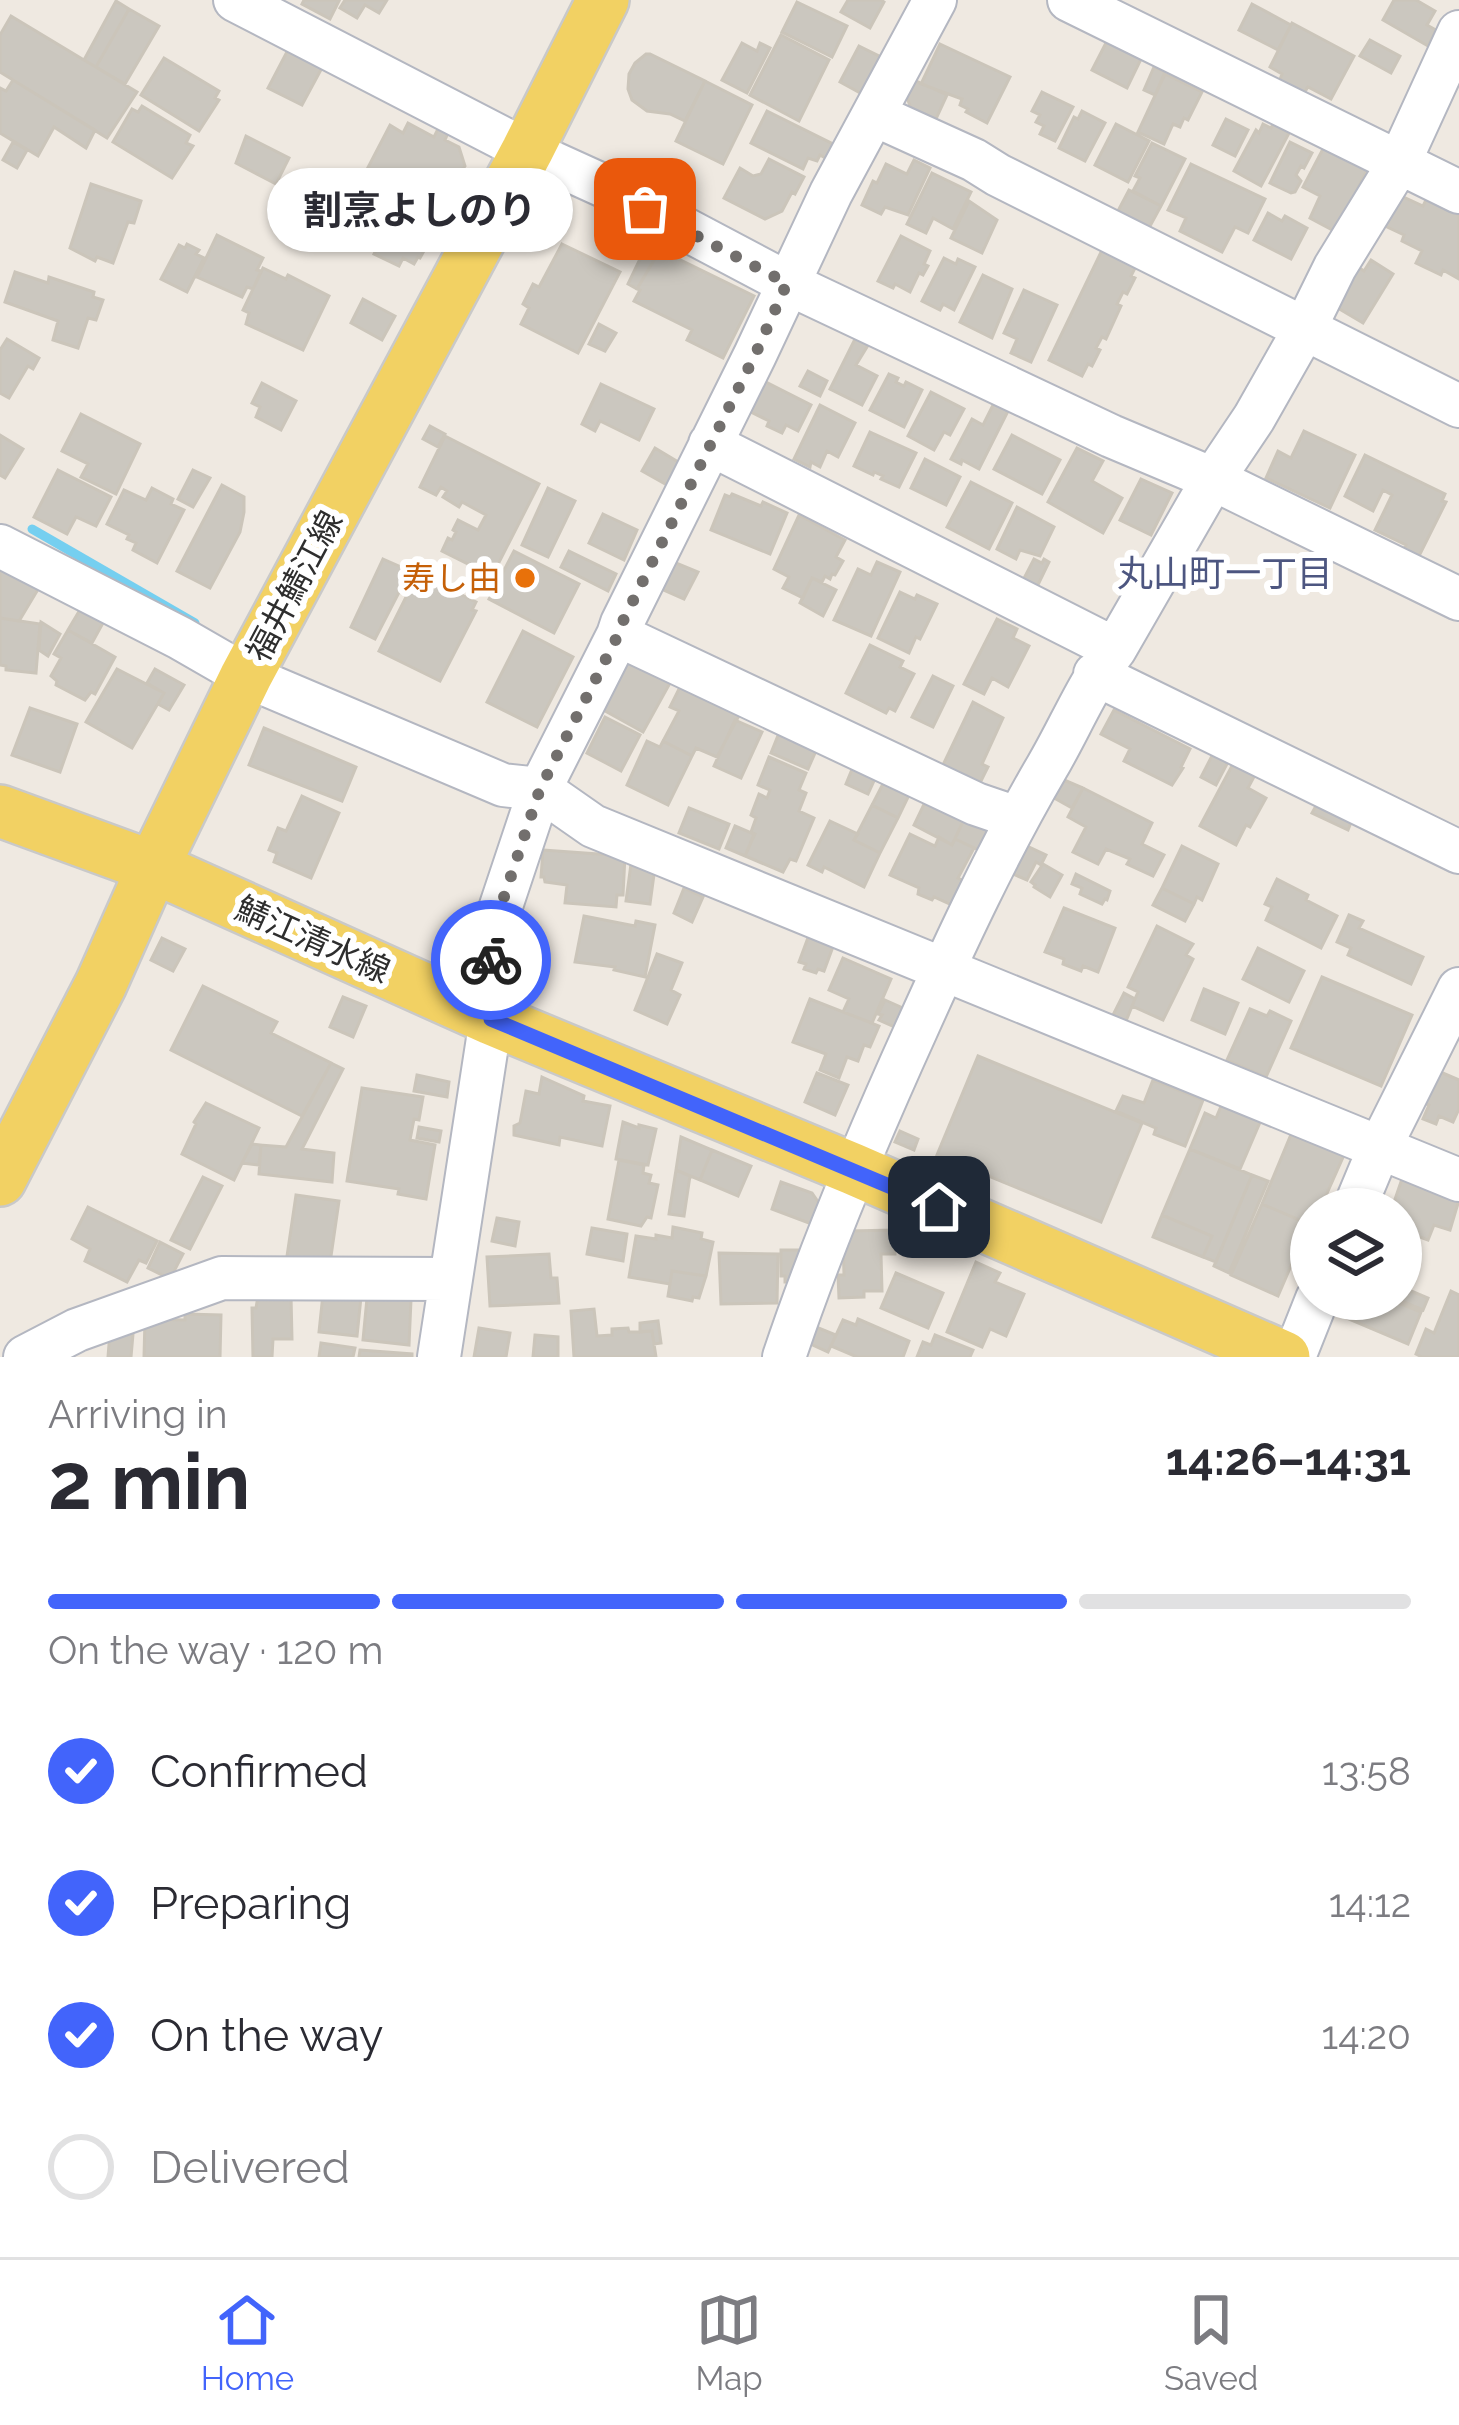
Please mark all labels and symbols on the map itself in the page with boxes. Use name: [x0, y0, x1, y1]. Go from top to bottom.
pin: [594, 158, 696, 260]
callout: 割烹よしのり: [267, 167, 573, 251]
street label: 福井鯖江線: [238, 504, 350, 668]
district label: 丸山町一丁目: [1117, 552, 1333, 594]
place label: 寿し由: [402, 559, 501, 598]
marker: 寿し由: [512, 565, 538, 591]
street label: 鯖江清水線: [229, 888, 396, 991]
courier: [431, 900, 551, 1020]
pin: [888, 1156, 990, 1258]

